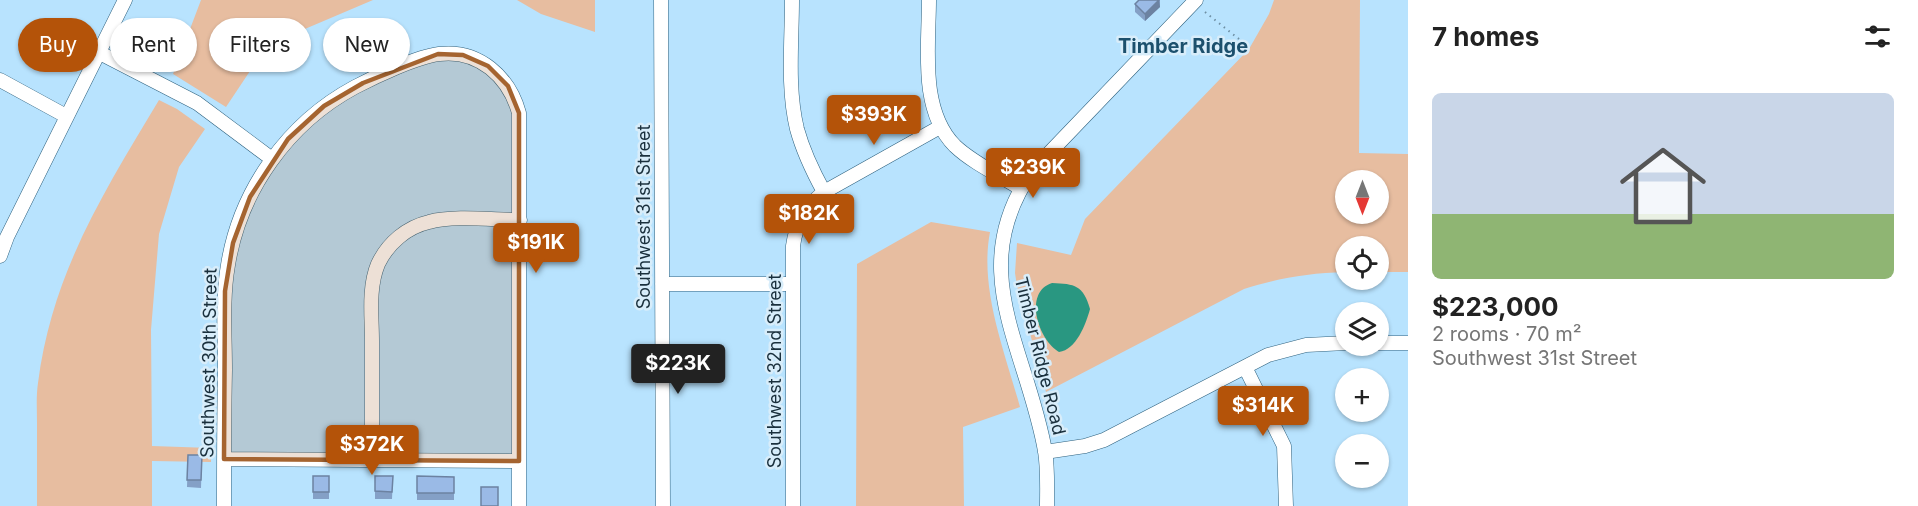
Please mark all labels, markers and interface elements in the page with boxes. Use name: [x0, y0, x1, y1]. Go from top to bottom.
chip: Buy: [18, 18, 98, 72]
chip: Rent: [110, 18, 197, 72]
chip: Filters: [209, 18, 311, 72]
chip: New: [323, 18, 410, 72]
icon: filters: [1861, 20, 1894, 53]
text: 7 homes: [1432, 21, 1539, 52]
district label: Timber Ridge: [1118, 34, 1248, 58]
pin: $393K: [832, 95, 916, 146]
text: $393K: [841, 102, 907, 126]
street label: Southwest 31st Street: [633, 125, 654, 309]
icon: home: [1609, 132, 1717, 240]
pin: $239K: [991, 148, 1075, 199]
text: $239K: [1000, 155, 1066, 179]
north arrow: [1335, 170, 1389, 224]
map controls: [1335, 170, 1389, 488]
pin: $182K: [767, 194, 851, 245]
text: $182K: [778, 201, 840, 225]
pin: $191K: [494, 223, 578, 274]
text: $191K: [507, 230, 565, 254]
button: locate: [1335, 236, 1389, 290]
street label: Southwest 30th Street: [196, 268, 221, 458]
street label: Southwest 32nd Street: [764, 274, 785, 468]
street label: Timber Ridge Road: [1011, 275, 1070, 437]
text: $223,000: [1432, 291, 1559, 322]
button: layers: [1335, 302, 1389, 356]
text: 2 rooms · 70 m²: [1432, 322, 1582, 346]
pin: $223K: [636, 344, 720, 395]
text: Southwest 31st Street: [1432, 346, 1637, 370]
text: $223K: [645, 351, 711, 375]
button: +: [1335, 368, 1389, 422]
pin: $314K: [1221, 386, 1305, 437]
text: $314K: [1232, 393, 1294, 417]
pin: $372K: [330, 425, 414, 476]
text: $372K: [340, 432, 404, 456]
button: −: [1335, 434, 1389, 488]

